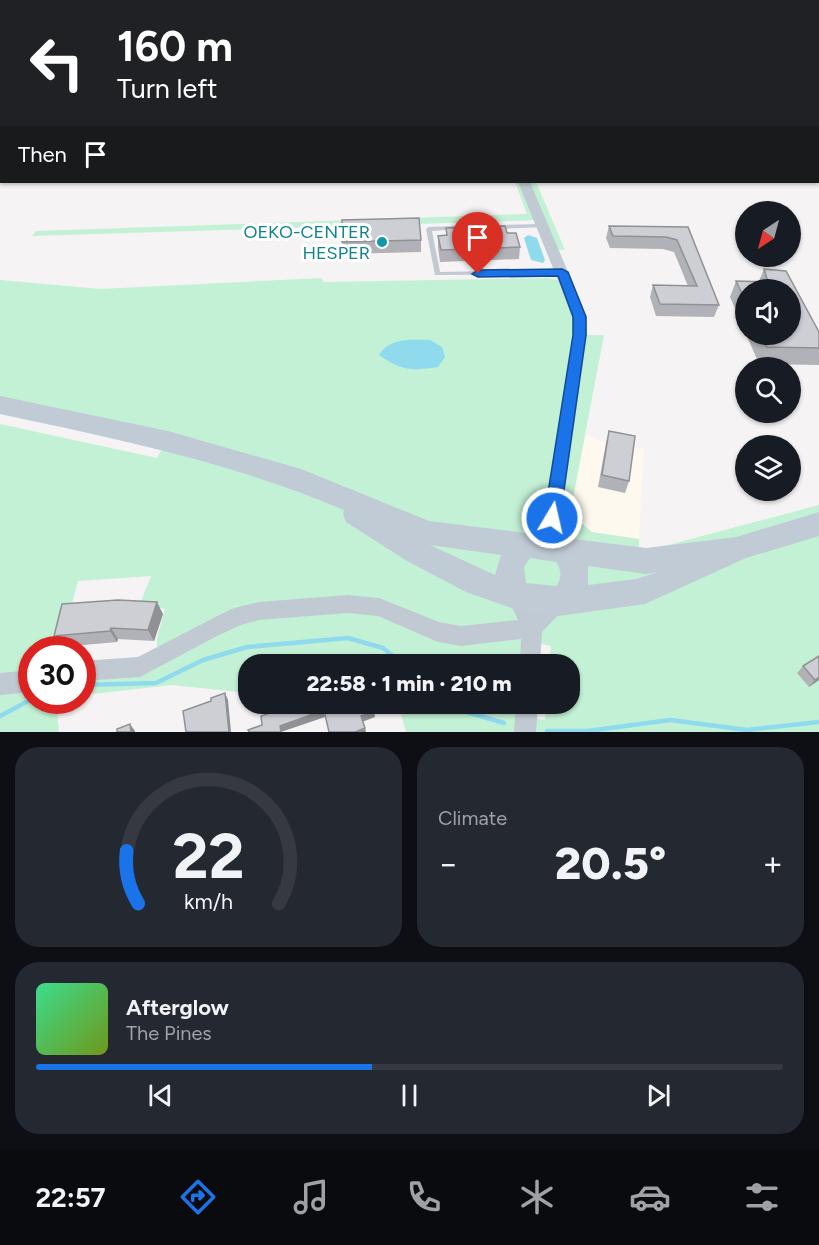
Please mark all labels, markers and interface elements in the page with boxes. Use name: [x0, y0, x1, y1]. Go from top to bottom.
text: 160 m: [117, 21, 233, 72]
icon: left: [18, 24, 96, 102]
text: Turn left: [117, 72, 217, 105]
icon: arrive: [79, 138, 112, 171]
text: Then: [18, 141, 67, 168]
north arrow: [735, 201, 801, 267]
map controls: [735, 201, 801, 501]
pin: [452, 212, 503, 274]
place label: OEKO-CENTER HESPER: [243, 221, 370, 264]
icon: arrive: [461, 221, 494, 254]
marker: OEKO-CENTER HESPER: [375, 235, 389, 249]
button: sound: [735, 279, 801, 345]
button: search: [735, 357, 801, 423]
button: layers: [735, 435, 801, 501]
position arrow: [520, 486, 584, 550]
speed limit sign: 30: [18, 636, 96, 714]
text: 22:58 · 1 min · 210 m: [306, 670, 512, 697]
text: Climate: [438, 806, 507, 830]
text: 22: [172, 819, 245, 894]
text: 20.5°: [555, 836, 666, 890]
text: −: [438, 844, 459, 883]
text: +: [762, 844, 783, 883]
text: km/h: [184, 889, 233, 914]
text: Afterglow: [126, 994, 229, 1021]
text: The Pines: [126, 1021, 212, 1045]
icon: previous: [144, 1079, 177, 1112]
icon: pause: [393, 1079, 426, 1112]
icon: next: [642, 1079, 675, 1112]
icon: directions: [177, 1176, 219, 1218]
icon: music: [290, 1176, 332, 1218]
icon: phone: [403, 1176, 445, 1218]
icon: climate: [516, 1176, 558, 1218]
icon: car: [629, 1176, 671, 1218]
icon: filters: [741, 1176, 783, 1218]
text: 22:57: [35, 1181, 106, 1214]

